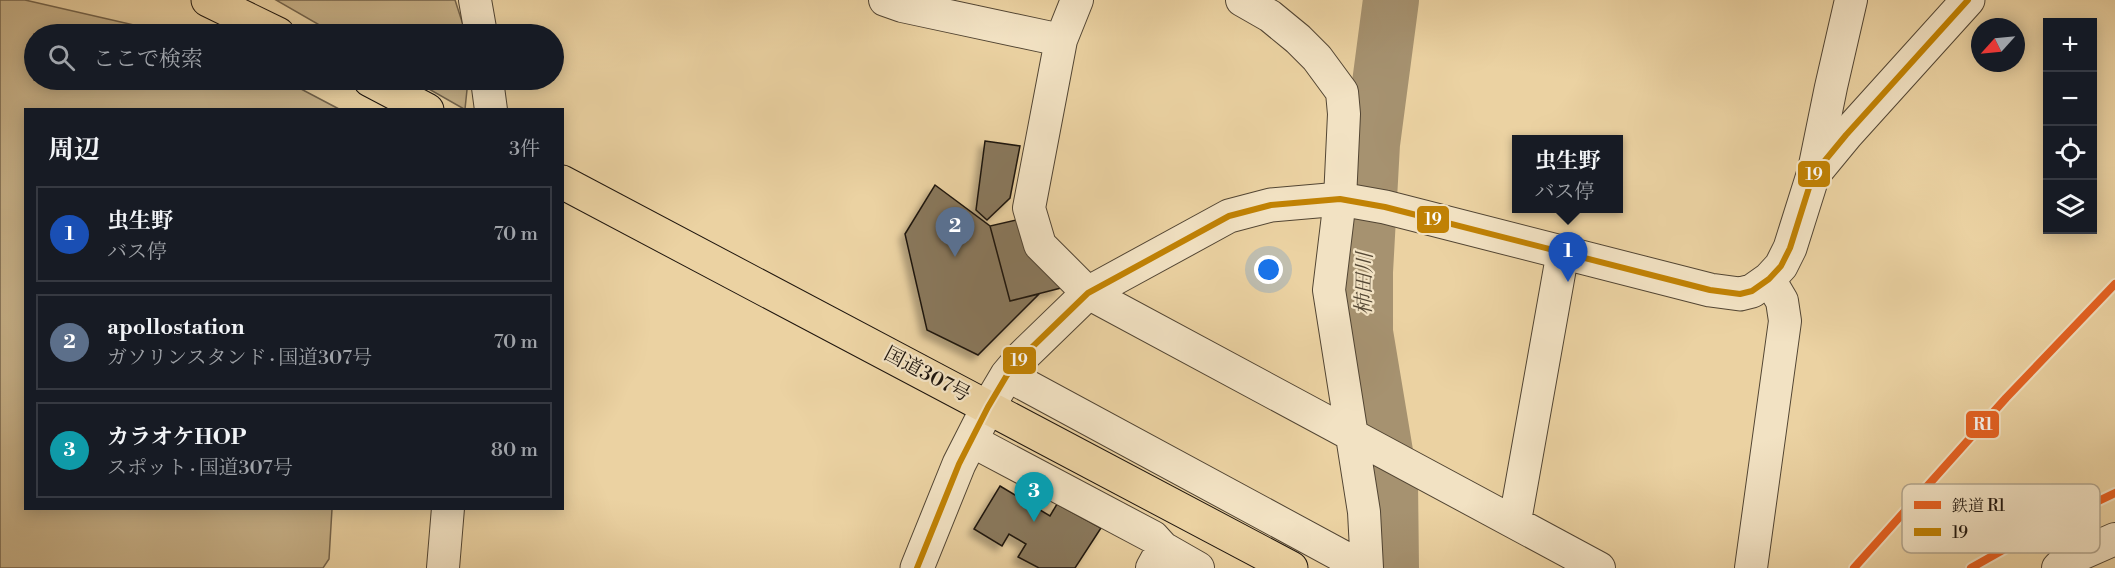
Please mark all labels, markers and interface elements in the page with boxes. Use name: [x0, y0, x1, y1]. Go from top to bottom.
north arrow: [1971, 18, 2025, 72]
map controls: [2043, 18, 2097, 234]
button: +: [2043, 18, 2097, 72]
search box: [24, 24, 564, 90]
icon: search: [45, 41, 78, 74]
text: ここで検索: [93, 46, 203, 73]
button: −: [2043, 72, 2097, 126]
button: locate: [2043, 126, 2097, 180]
text: 周辺: [48, 134, 100, 166]
popup: [1512, 135, 1623, 213]
text: 3件: [509, 137, 540, 162]
text: 虫生野: [1534, 148, 1601, 175]
line badge: 19: [1797, 160, 1831, 188]
text: 19: [1805, 165, 1823, 185]
text: バス停: [1534, 180, 1594, 205]
button: layers: [2043, 180, 2097, 234]
line badge: 19: [1416, 205, 1450, 234]
text: 虫生野: [107, 208, 173, 235]
pin: 2: [936, 208, 974, 257]
text: 19: [1424, 210, 1442, 230]
text: 1: [65, 222, 74, 247]
text: 70 m: [494, 222, 538, 247]
pin: 1: [1548, 232, 1588, 282]
text: バス停: [107, 240, 167, 265]
water label: 柿田川: [1351, 250, 1379, 316]
your location: [1254, 255, 1283, 284]
text: apollostation: [107, 314, 245, 341]
text: 2: [63, 330, 76, 355]
text: 70 m: [494, 330, 538, 355]
street label: 国道307号: [880, 342, 974, 408]
text: ガソリンスタンド · 国道307号: [107, 346, 372, 371]
line badge: 19: [1002, 346, 1037, 375]
text: 19: [1010, 351, 1028, 371]
line badge: R1: [1965, 410, 2000, 439]
text: R1: [1973, 415, 1993, 435]
text: カラオケHOP: [107, 424, 246, 451]
text: 3: [63, 438, 76, 463]
text: 80 m: [491, 438, 538, 463]
text: スポット · 国道307号: [107, 456, 293, 481]
pin: 3: [1014, 472, 1054, 522]
legend: [1902, 484, 2100, 553]
text: 鉄道 R1: [1951, 496, 2005, 516]
text: 19: [1952, 523, 1968, 543]

